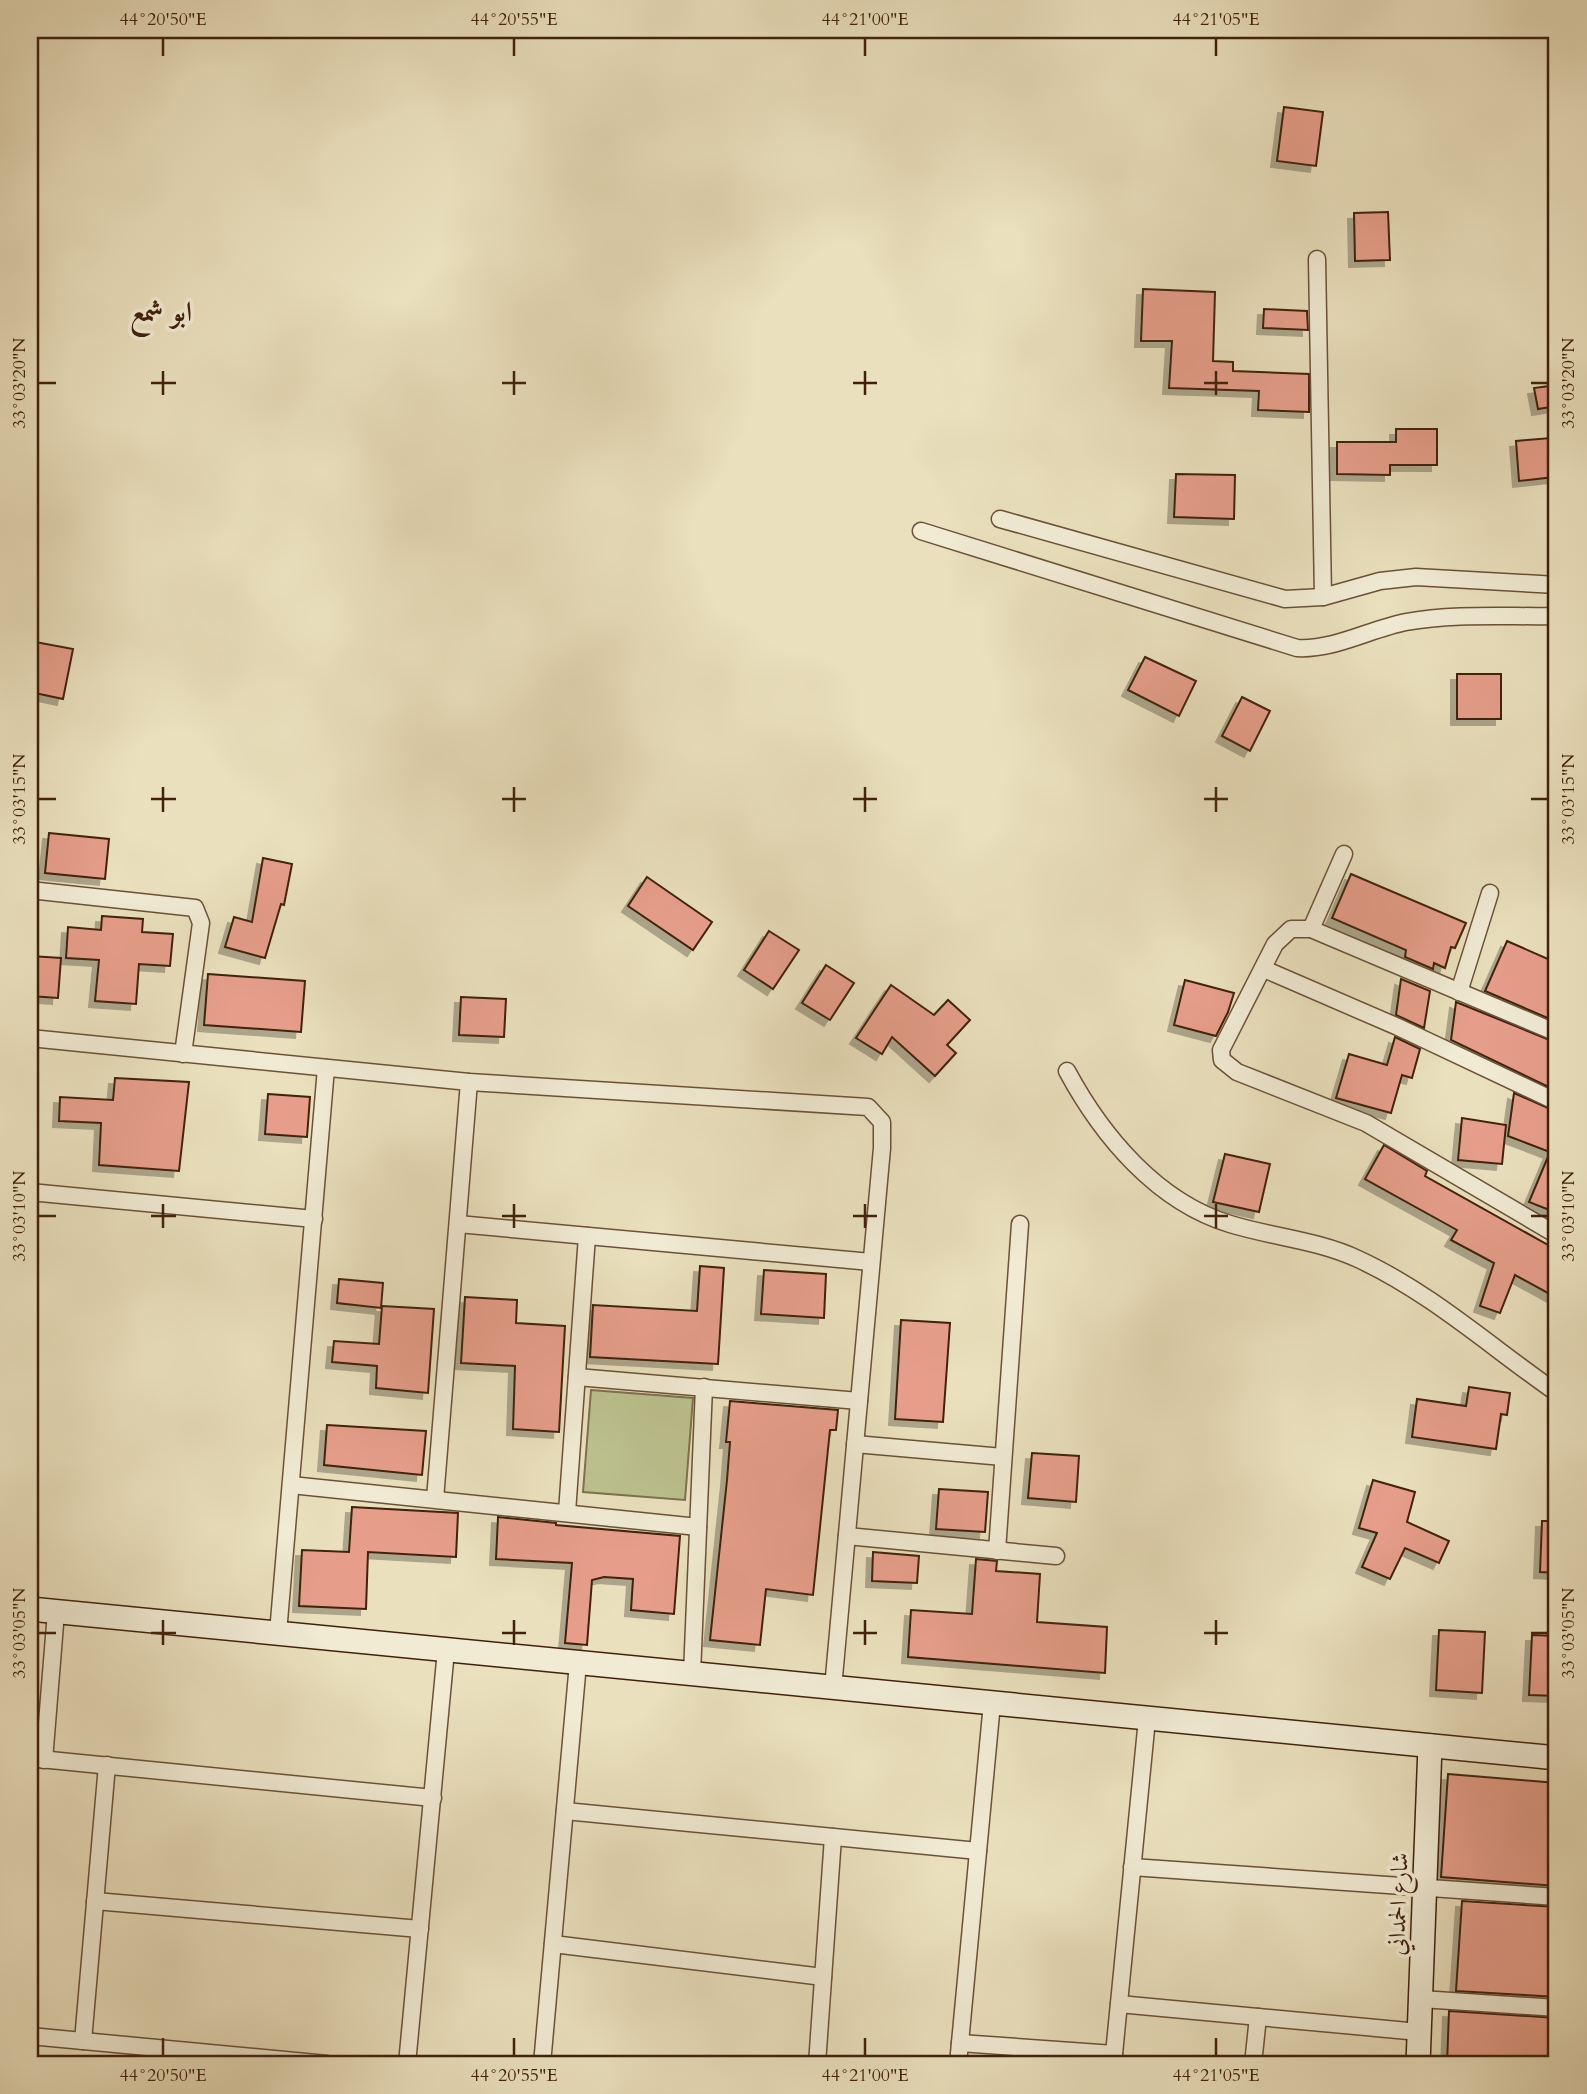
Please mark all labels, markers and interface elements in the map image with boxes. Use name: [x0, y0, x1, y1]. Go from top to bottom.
text: 44°20'50"E: [119, 7, 207, 32]
text: 44°20'55"E: [470, 7, 558, 32]
text: 44°21'00"E: [821, 7, 909, 32]
text: 44°21'05"E: [1172, 7, 1260, 32]
district label: ابو شمع: [130, 293, 192, 338]
text: 33°03'20"N: [7, 337, 32, 429]
text: 33°03'20"N: [1556, 337, 1581, 429]
text: 33°03'15"N: [7, 753, 32, 845]
text: 33°03'15"N: [1556, 753, 1581, 845]
text: 33°03'10"N: [7, 1170, 32, 1262]
text: 33°03'10"N: [1556, 1170, 1581, 1262]
text: 33°03'05"N: [7, 1587, 32, 1679]
text: 33°03'05"N: [1556, 1587, 1581, 1679]
street label: شارع الحمداني: [1380, 1852, 1420, 1956]
text: 44°20'50"E: [119, 2063, 207, 2088]
text: 44°20'55"E: [470, 2063, 558, 2088]
text: 44°21'00"E: [821, 2063, 909, 2088]
text: 44°21'05"E: [1172, 2063, 1260, 2088]

